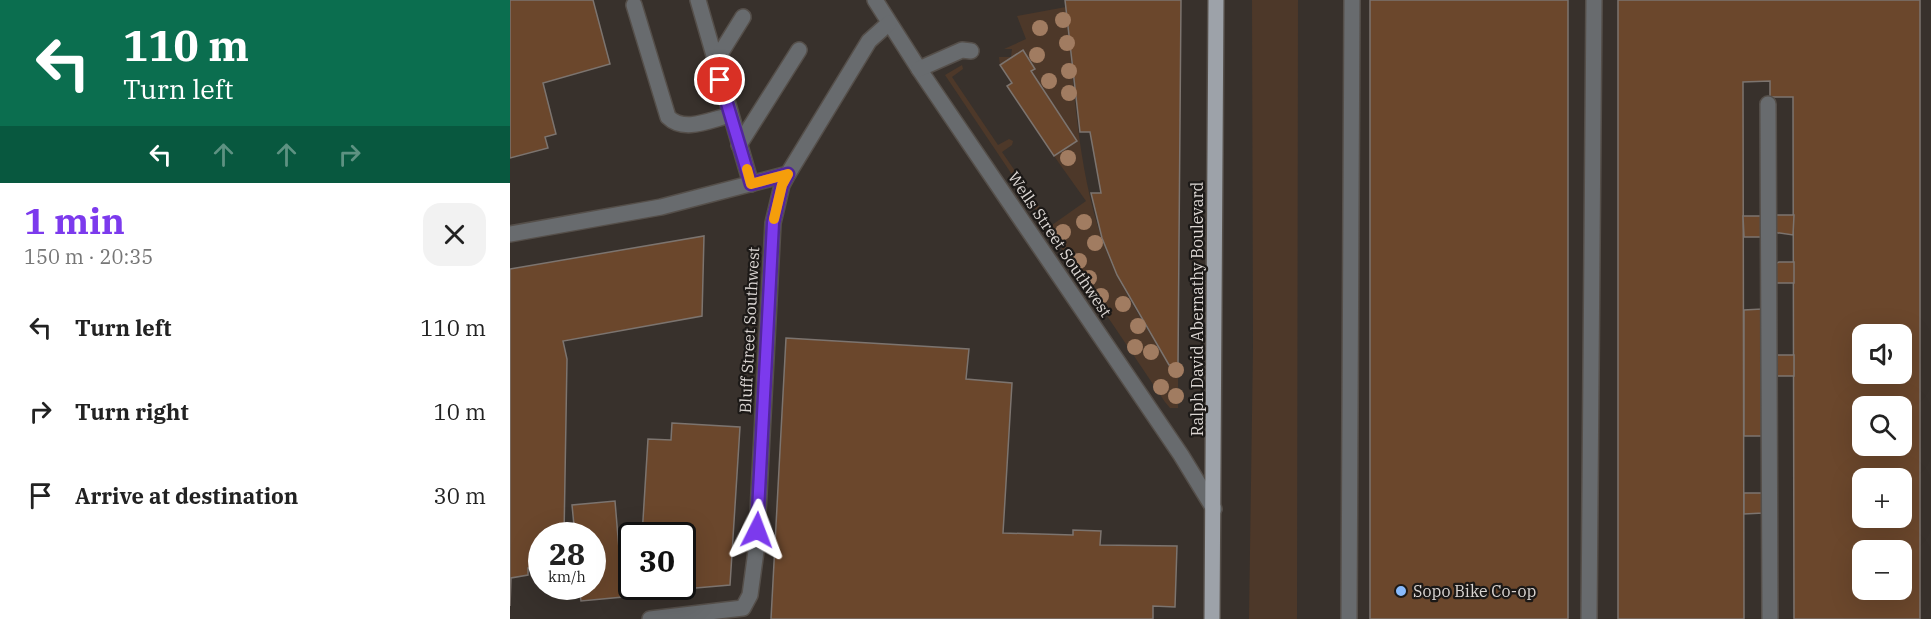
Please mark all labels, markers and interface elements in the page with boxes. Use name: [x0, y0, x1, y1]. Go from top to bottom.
text: 110 m: [123, 18, 249, 73]
icon: left: [24, 24, 102, 102]
pin: [694, 54, 745, 105]
icon: arrive: [703, 63, 736, 96]
text: Turn left: [123, 71, 234, 106]
icon: left: [144, 138, 177, 171]
icon: ahead: [207, 138, 240, 171]
icon: ahead: [270, 138, 303, 171]
icon: right: [333, 138, 366, 171]
street label: Wells Street Southwest: [1004, 167, 1116, 321]
street label: Ralph David Abernathy Boulevard: [1187, 182, 1207, 436]
text: 1 min: [24, 197, 125, 244]
button: close: [423, 203, 486, 266]
text: 150 m · 20:35: [24, 243, 153, 270]
street label: Bluff Street Southwest: [735, 246, 763, 414]
icon: left: [24, 311, 57, 344]
text: Turn left: [75, 313, 171, 342]
text: 110 m: [420, 313, 486, 342]
map controls: [1852, 324, 1912, 600]
button: sound: [1852, 324, 1912, 384]
icon: right: [24, 395, 57, 428]
button: search: [1852, 396, 1912, 456]
text: Turn right: [75, 397, 189, 426]
text: 10 m: [434, 397, 486, 426]
button: +: [1852, 468, 1912, 528]
icon: arrive: [24, 479, 57, 512]
text: Arrive at destination: [75, 481, 298, 510]
text: 30 m: [434, 481, 486, 510]
position arrow: [725, 498, 789, 562]
speed limit sign: 30: [618, 522, 696, 600]
text: 28: [549, 534, 585, 573]
button: −: [1852, 540, 1912, 600]
text: km/h: [548, 567, 586, 586]
place label: Sopo Bike Co-op: [1413, 581, 1536, 601]
marker: Sopo Bike Co-op: [1394, 584, 1408, 598]

